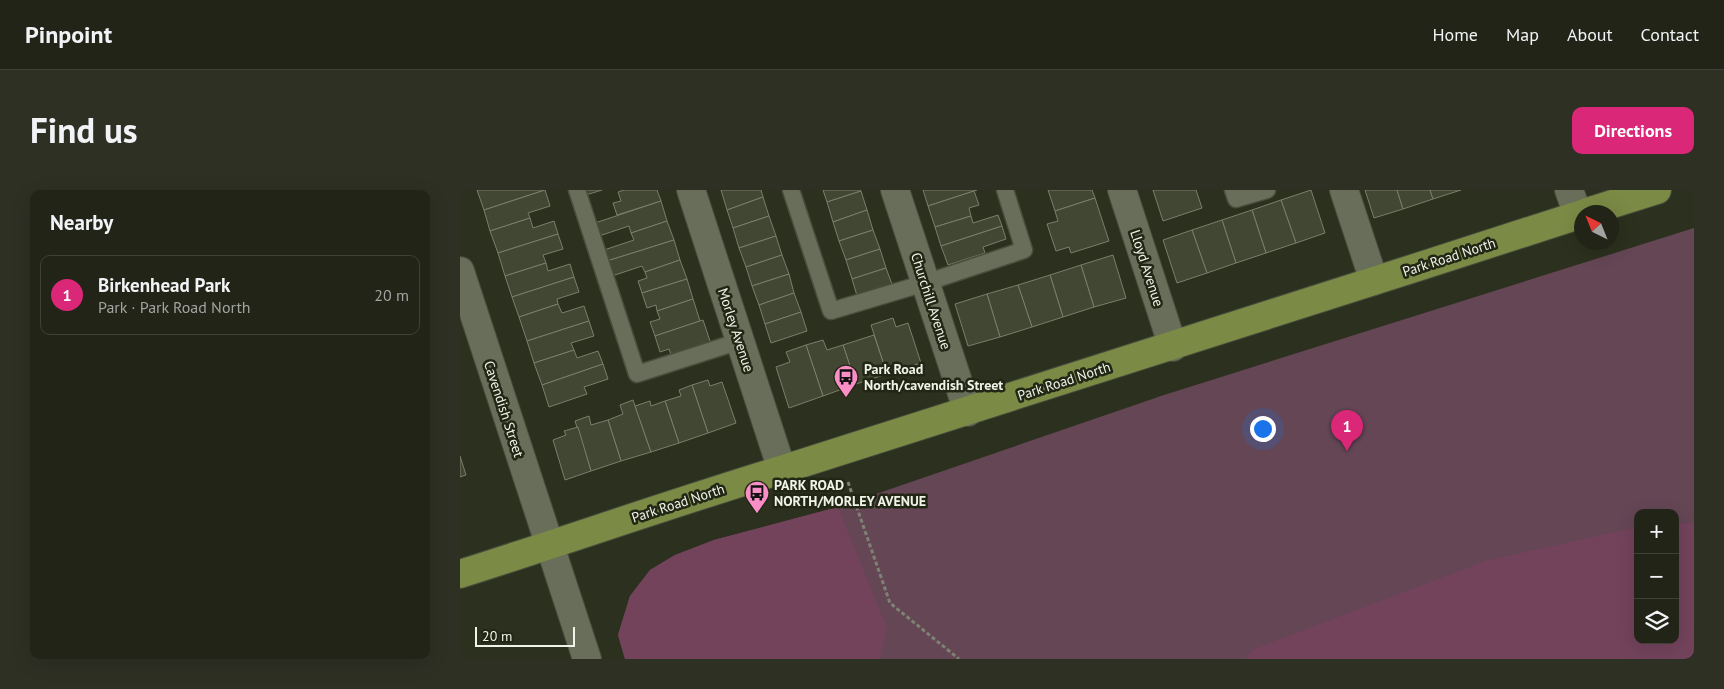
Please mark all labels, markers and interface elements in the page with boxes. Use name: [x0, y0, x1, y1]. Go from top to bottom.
text: Pinpoint: [25, 19, 112, 50]
text: Home: [1432, 23, 1478, 46]
text: Map: [1506, 23, 1539, 46]
text: About: [1567, 23, 1613, 46]
text: Contact: [1641, 23, 1699, 46]
text: Find us: [30, 107, 138, 153]
button: Directions: [1572, 107, 1694, 154]
north arrow: [1574, 205, 1619, 250]
text: Nearby: [50, 209, 113, 236]
street label: Lloyd Avenue: [1126, 227, 1168, 309]
street label: Park Road North: [1400, 233, 1498, 281]
street label: Churchill Avenue: [907, 250, 955, 352]
text: Birkenhead Park: [98, 273, 230, 297]
text: 1: [62, 285, 72, 305]
text: 20 m: [374, 285, 409, 305]
street label: Morley Avenue: [714, 286, 758, 374]
text: Park · Park Road North: [98, 297, 251, 317]
street label: Park Road North: [1015, 357, 1113, 405]
street label: Cavendish Street: [480, 358, 528, 460]
place label: Park Road North/cavendish Street: [864, 360, 1003, 394]
bus stop icon: Park Road North/cavendish Street: [833, 364, 859, 398]
pin: 1: [1331, 410, 1363, 451]
your location: [1250, 416, 1276, 442]
place label: PARK ROAD NORTH/MORLEY AVENUE: [774, 476, 926, 510]
street label: Park Road North: [629, 479, 727, 527]
bus stop icon: PARK ROAD NORTH/MORLEY AVENUE: [744, 480, 770, 514]
map controls: [1634, 509, 1679, 644]
button: +: [1634, 509, 1679, 554]
button: −: [1634, 554, 1679, 599]
button: layers: [1634, 599, 1679, 644]
scale bar: [475, 624, 575, 647]
text: 20 m: [482, 627, 512, 645]

